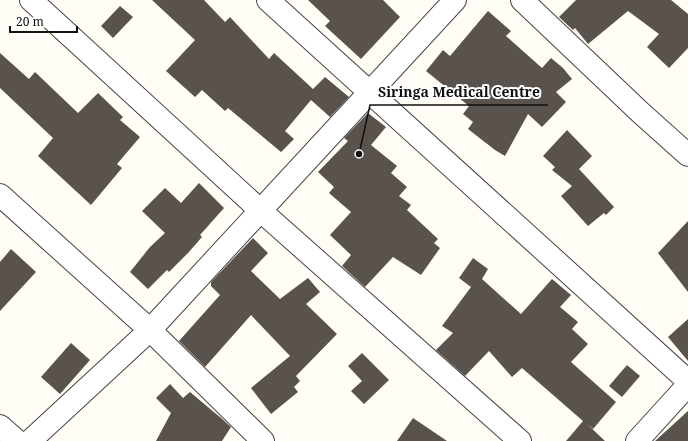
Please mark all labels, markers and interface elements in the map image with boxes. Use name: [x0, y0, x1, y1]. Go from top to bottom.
scale bar: [10, 8, 77, 34]
text: 20 m: [16, 13, 44, 30]
callout: Siringa Medical Centre: [370, 79, 548, 105]
text: Siringa Medical Centre: [378, 82, 540, 101]

